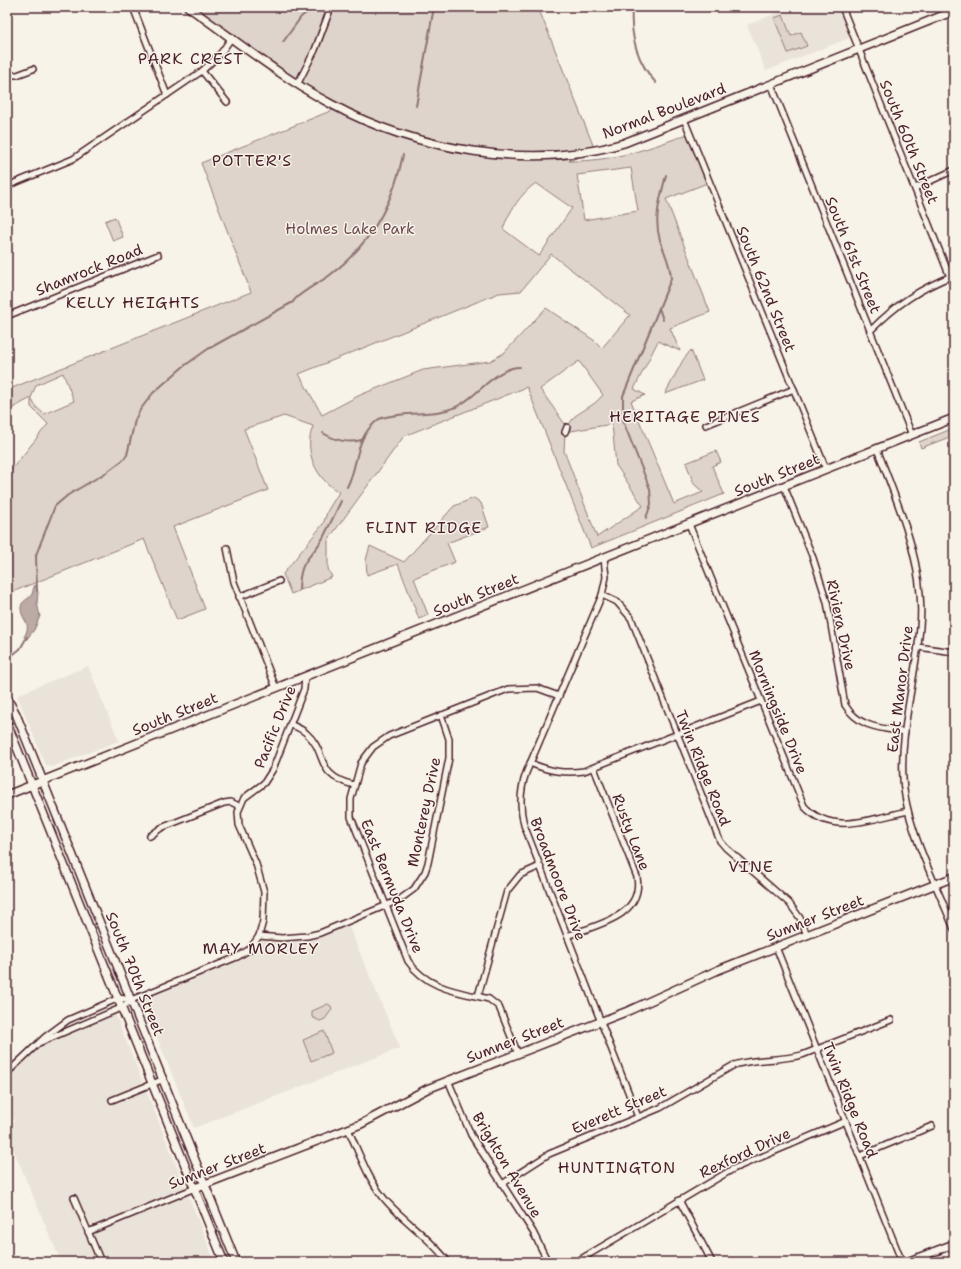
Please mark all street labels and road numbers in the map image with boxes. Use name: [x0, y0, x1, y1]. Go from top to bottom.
street label: South 60th Street: [875, 77, 943, 207]
street label: Normal Boulevard: [599, 78, 729, 144]
street label: South 61st Street: [820, 194, 886, 316]
street label: South 62nd Street: [732, 223, 800, 355]
street label: Shamrock Road: [33, 239, 146, 301]
street label: South Street: [731, 449, 823, 501]
street label: South Street: [430, 569, 522, 621]
street label: Riviera Drive: [822, 578, 860, 672]
street label: East Manor Drive: [882, 624, 918, 754]
street label: Morningside Drive: [744, 647, 812, 777]
street label: Pacific Drive: [249, 683, 301, 771]
street label: South Street: [129, 688, 221, 740]
street label: Twin Ridge Road: [671, 707, 736, 829]
street label: Monterey Drive: [403, 755, 445, 869]
street label: Rusty Lane: [607, 791, 655, 873]
street label: Broadmoore Drive: [525, 815, 591, 943]
street label: East Bermuda Drive: [356, 816, 428, 956]
street label: Sumner Street: [763, 890, 867, 946]
street label: South 70th Street: [101, 909, 169, 1039]
street label: Sumner Street: [463, 1012, 567, 1068]
street label: Twin Ridge Road: [818, 1039, 883, 1161]
street label: Everett Street: [569, 1081, 669, 1139]
street label: Brighton Avenue: [468, 1108, 546, 1222]
street label: Rexford Drive: [696, 1123, 794, 1183]
street label: Sumner Street: [165, 1138, 269, 1194]

